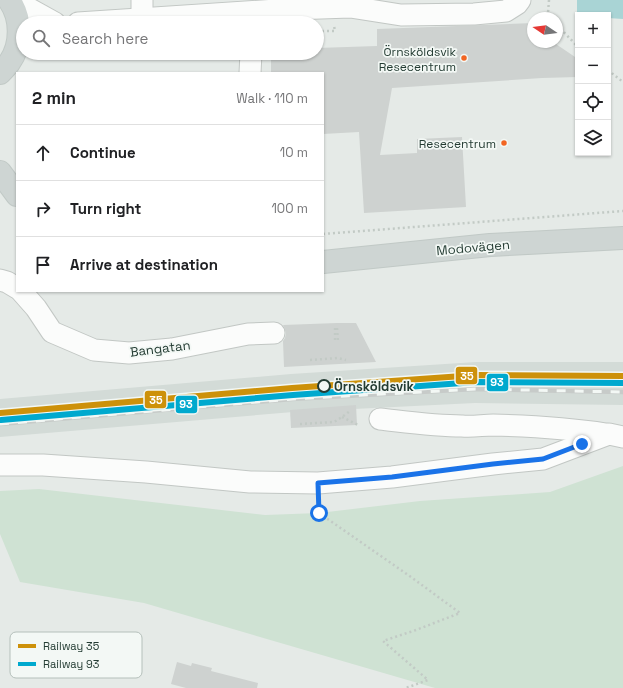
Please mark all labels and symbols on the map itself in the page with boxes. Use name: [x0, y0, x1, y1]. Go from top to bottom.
north arrow: [527, 12, 563, 48]
place label: Örnsköldsvik Resecentrum: [379, 44, 457, 75]
marker: Örnsköldsvik Resecentrum: [459, 53, 469, 63]
place label: Resecentrum: [419, 136, 496, 152]
marker: Resecentrum: [499, 138, 509, 148]
street label: Modovägen: [436, 236, 510, 259]
street label: Bangatan: [129, 336, 191, 361]
line badge: 35: [455, 366, 478, 385]
text: 35: [460, 369, 474, 383]
line badge: 93: [486, 373, 509, 392]
text: 93: [490, 375, 504, 389]
place label: Örnsköldsvik: [334, 378, 415, 395]
marker: Örnsköldsvik: [317, 379, 331, 393]
line badge: 35: [144, 390, 167, 409]
text: 35: [149, 393, 163, 407]
line badge: 93: [175, 395, 198, 414]
text: 93: [179, 397, 193, 411]
route end: [573, 435, 591, 453]
route start: [310, 504, 328, 522]
legend: [10, 632, 142, 678]
text: Railway 35: [43, 639, 100, 653]
text: Railway 93: [43, 657, 100, 671]

